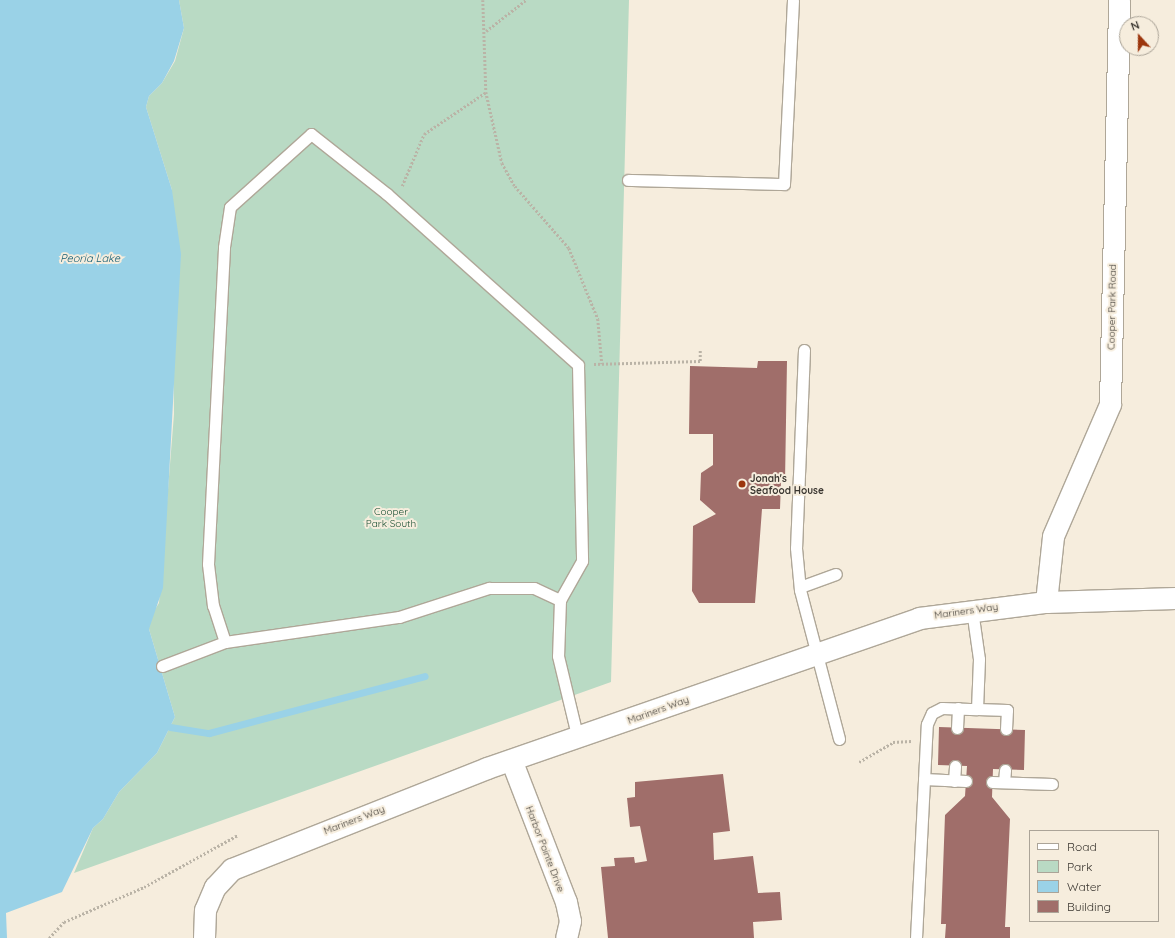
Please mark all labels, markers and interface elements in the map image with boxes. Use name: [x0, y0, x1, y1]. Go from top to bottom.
north arrow: [1119, 16, 1159, 56]
text: N: [1129, 18, 1141, 34]
water label: Peoria Lake: [60, 251, 120, 265]
street label: Cooper Park Road: [1105, 264, 1119, 350]
place label: Jonah's Seafood House: [750, 472, 824, 496]
marker: Jonah's Seafood House: [737, 479, 747, 489]
park label: Cooper Park South: [366, 505, 416, 528]
street label: Mariners Way: [933, 601, 999, 621]
street label: Mariners Way: [626, 693, 690, 727]
street label: Mariners Way: [322, 803, 386, 837]
street label: Harbor Pointe Drive: [523, 804, 567, 894]
legend: [1029, 830, 1159, 922]
text: Road: [1067, 839, 1097, 854]
text: Park: [1067, 859, 1092, 874]
text: Water: [1067, 879, 1101, 894]
text: Building: [1067, 899, 1111, 914]

